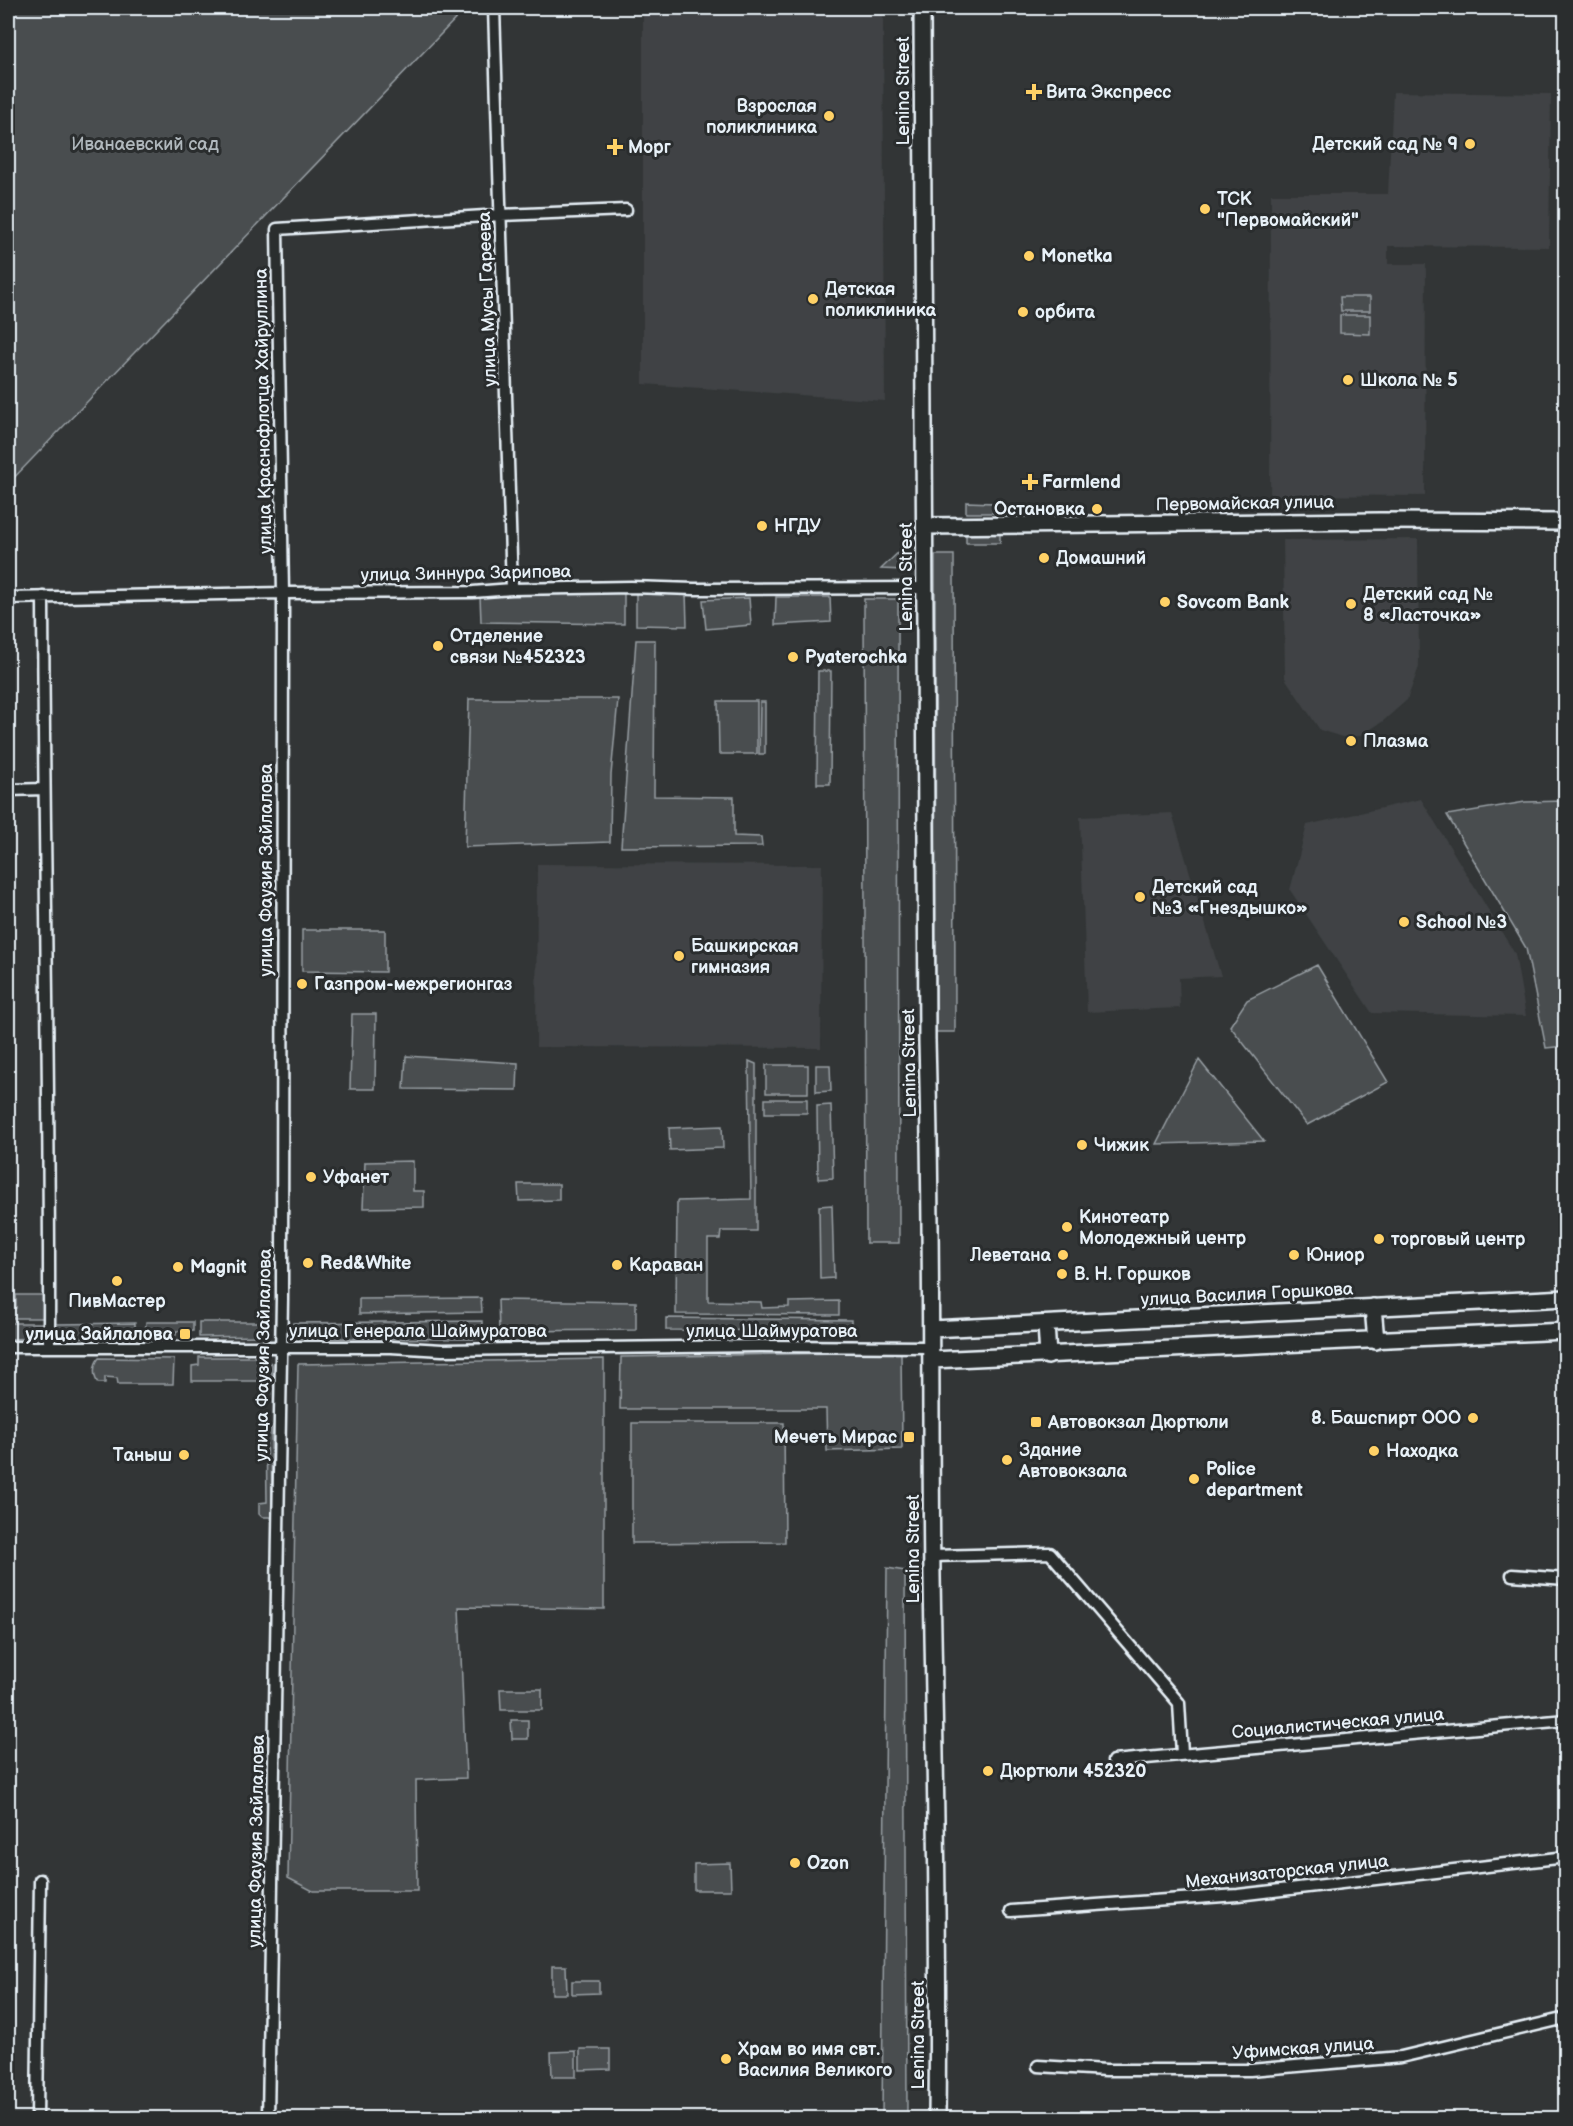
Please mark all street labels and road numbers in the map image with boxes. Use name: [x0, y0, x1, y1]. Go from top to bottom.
street label: Lenina Street: [893, 36, 914, 146]
street label: улица Мусы Гареева: [474, 211, 501, 387]
street label: улица Краснофлотца Хайруллина: [251, 268, 276, 554]
street label: Первомайская улица: [1156, 491, 1335, 516]
street label: Lenina Street: [896, 522, 917, 632]
street label: улица Зиннура Зарипова: [360, 561, 572, 586]
street label: улица Фаузия Зайлалова: [256, 763, 277, 977]
street label: Lenina Street: [898, 1008, 921, 1118]
street label: улица Фаузия Зайлалова: [251, 1248, 276, 1462]
street label: улица Василия Горшкова: [1140, 1278, 1354, 1311]
street label: улица Генерала Шаймуратова: [289, 1321, 547, 1342]
street label: улица Шаймуратова: [686, 1321, 858, 1342]
street label: Lenina Street: [903, 1494, 924, 1604]
street label: Социалистическая улица: [1231, 1704, 1445, 1743]
street label: улица Фаузия Зайлалова: [244, 1734, 269, 1948]
street label: Механизаторская улица: [1184, 1850, 1390, 1893]
street label: Lenina Street: [908, 1980, 929, 2090]
street label: Уфимская улица: [1231, 2033, 1375, 2064]

